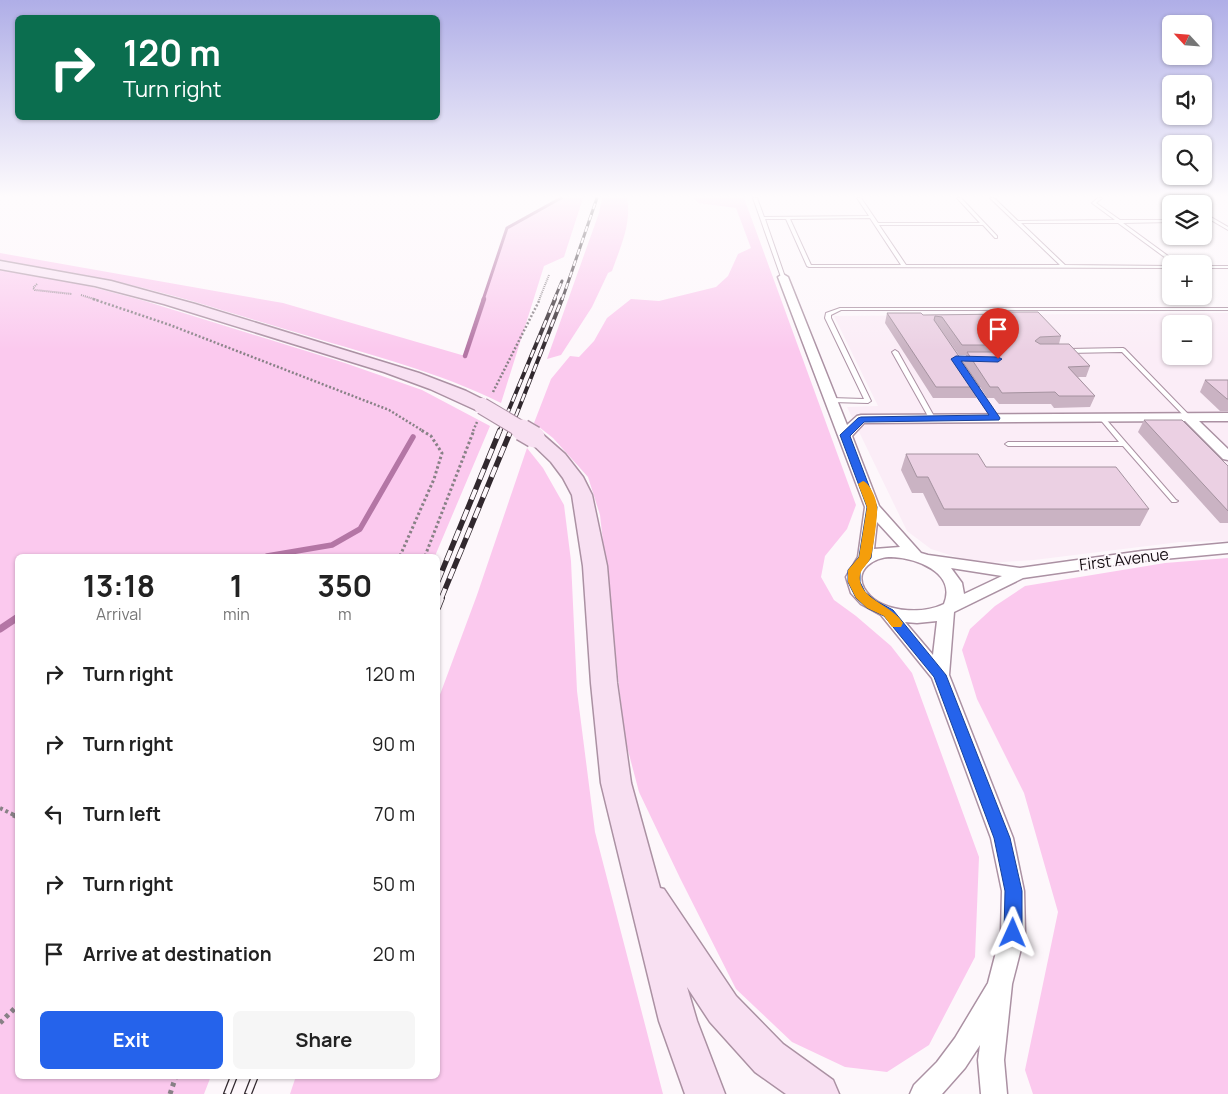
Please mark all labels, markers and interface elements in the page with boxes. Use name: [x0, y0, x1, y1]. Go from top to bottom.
north arrow: [1162, 15, 1212, 65]
map controls: [1162, 15, 1212, 365]
text: 120 m: [123, 29, 221, 77]
icon: right: [40, 35, 105, 100]
text: Turn right: [123, 74, 221, 104]
button: sound: [1162, 75, 1212, 125]
button: search: [1162, 135, 1212, 185]
button: layers: [1162, 195, 1212, 245]
button: +: [1162, 255, 1212, 305]
pin: [977, 308, 1019, 359]
icon: arrive: [984, 315, 1012, 343]
button: −: [1162, 315, 1212, 365]
street label: First Avenue: [1078, 543, 1170, 575]
text: 13:18: [83, 565, 155, 606]
text: 1: [230, 565, 243, 606]
text: 350: [317, 565, 372, 606]
text: Arrival: [96, 603, 142, 625]
text: min: [223, 603, 250, 625]
text: m: [338, 603, 352, 625]
icon: right: [40, 660, 68, 688]
text: Turn right: [83, 661, 173, 687]
text: 120 m: [365, 661, 415, 687]
icon: right: [40, 730, 68, 758]
text: Turn right: [83, 731, 173, 757]
text: 90 m: [372, 731, 415, 757]
icon: left: [40, 800, 68, 828]
text: Turn left: [83, 801, 161, 827]
text: 70 m: [374, 801, 415, 827]
icon: right: [40, 870, 68, 898]
text: Turn right: [83, 871, 173, 897]
text: 50 m: [373, 871, 415, 897]
position arrow: [986, 906, 1038, 958]
icon: arrive: [40, 940, 68, 968]
text: Arrive at destination: [83, 941, 272, 967]
text: 20 m: [373, 941, 415, 967]
button: Exit: [40, 1011, 223, 1069]
button: Share: [233, 1011, 415, 1069]

